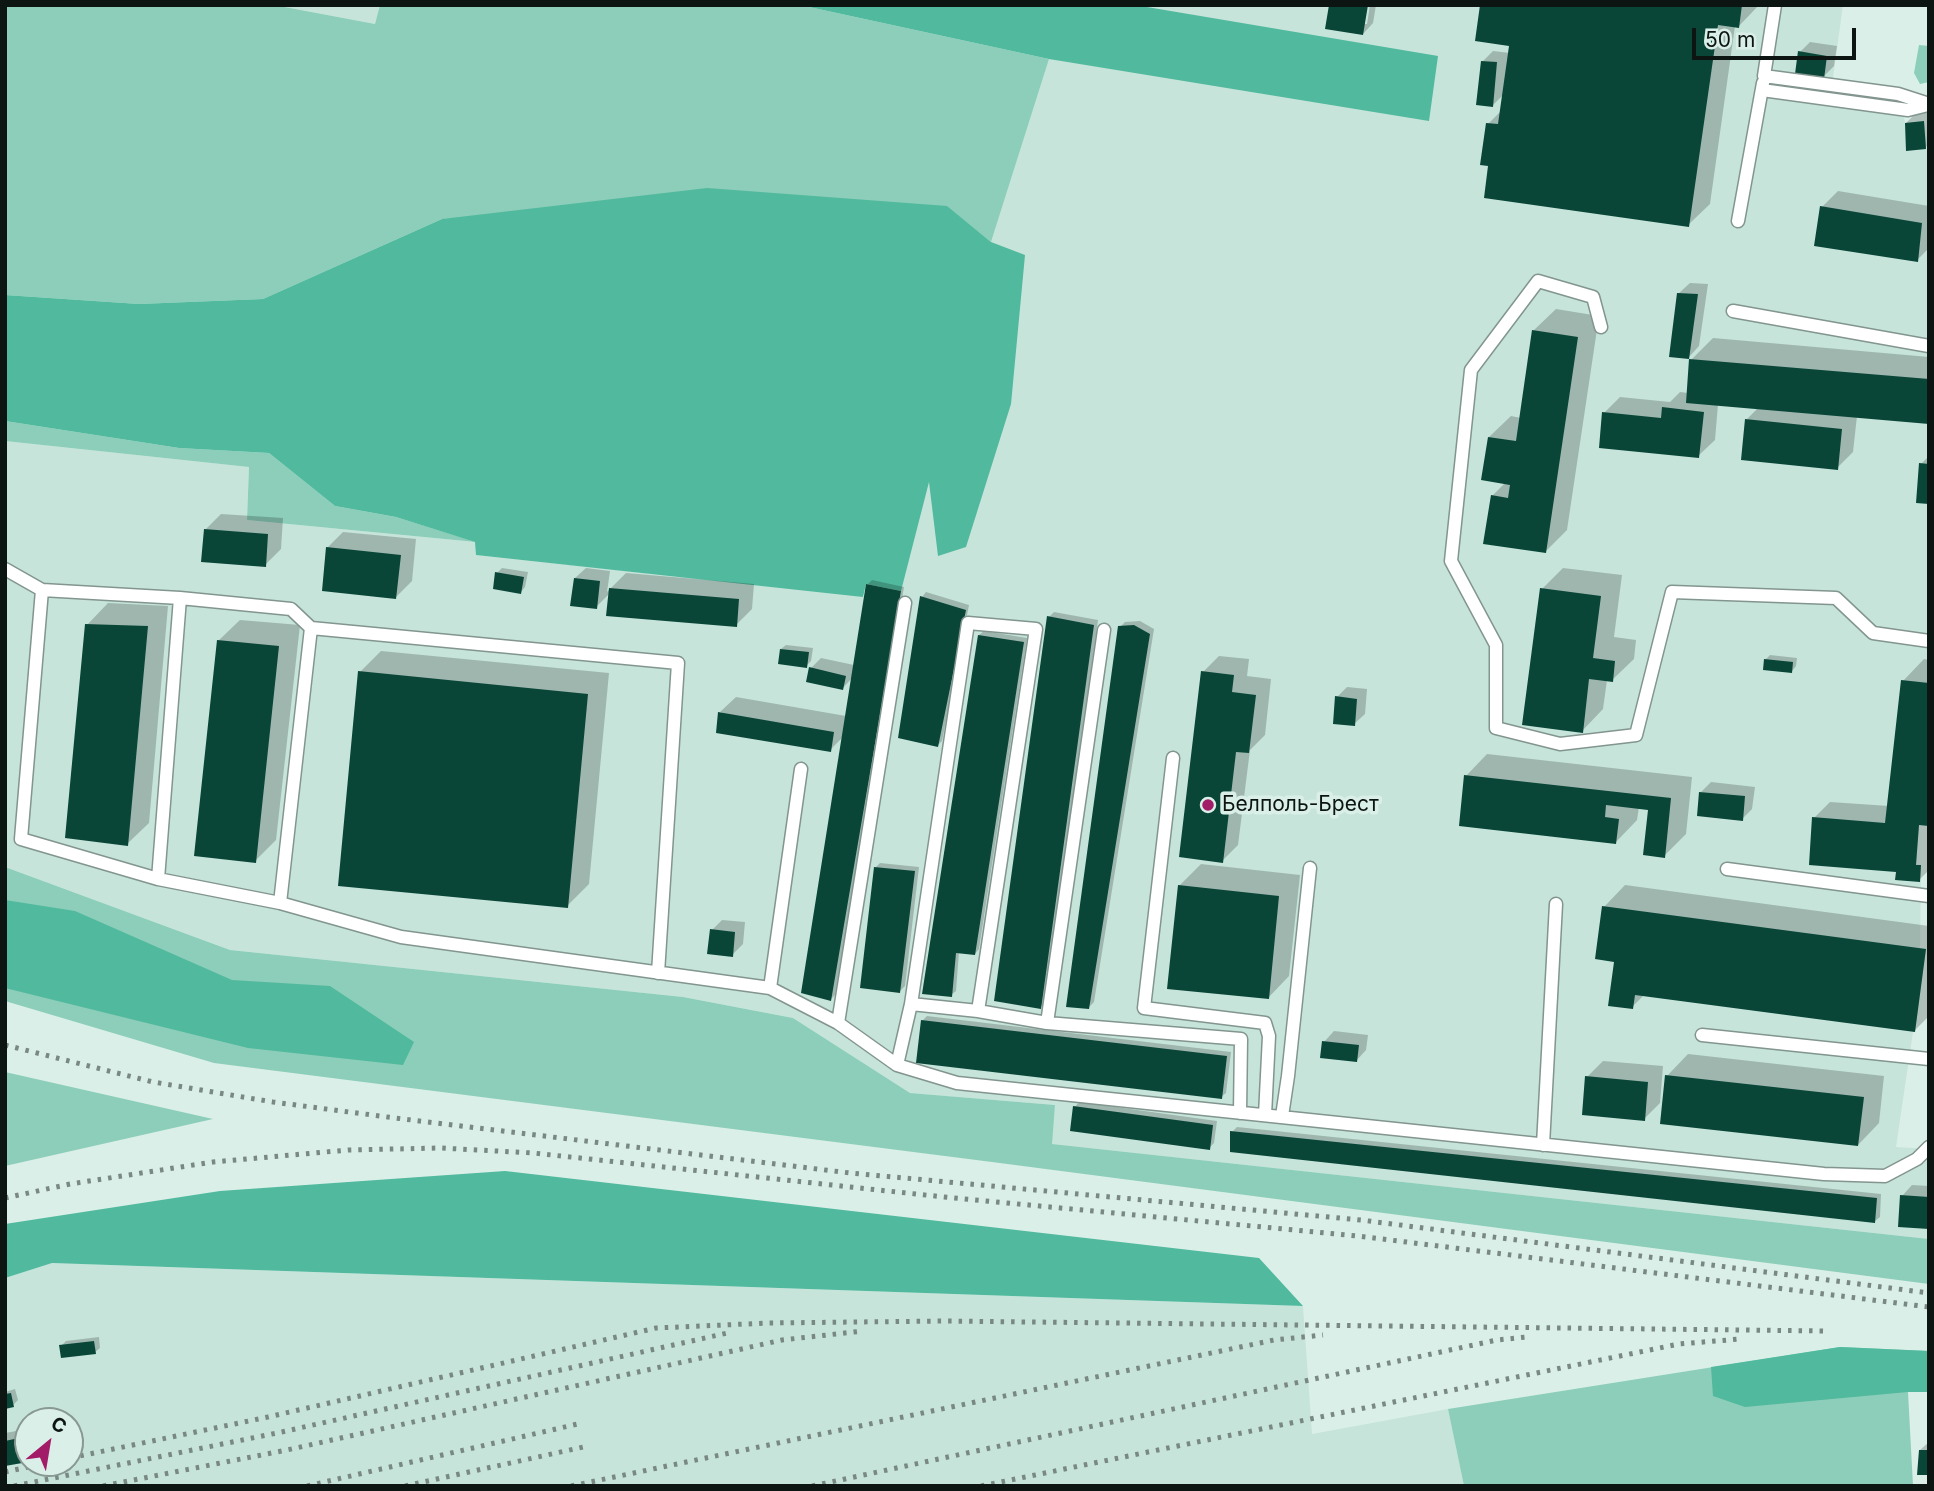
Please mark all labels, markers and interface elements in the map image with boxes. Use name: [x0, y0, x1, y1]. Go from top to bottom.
scale bar: [1696, 14, 1860, 58]
text: 50 m: [1705, 27, 1755, 52]
place label: Белполь-Брест: [1222, 792, 1379, 818]
marker: Белполь-Брест: [1200, 797, 1216, 813]
north arrow: [14, 1407, 84, 1477]
text: С: [47, 1412, 71, 1439]

